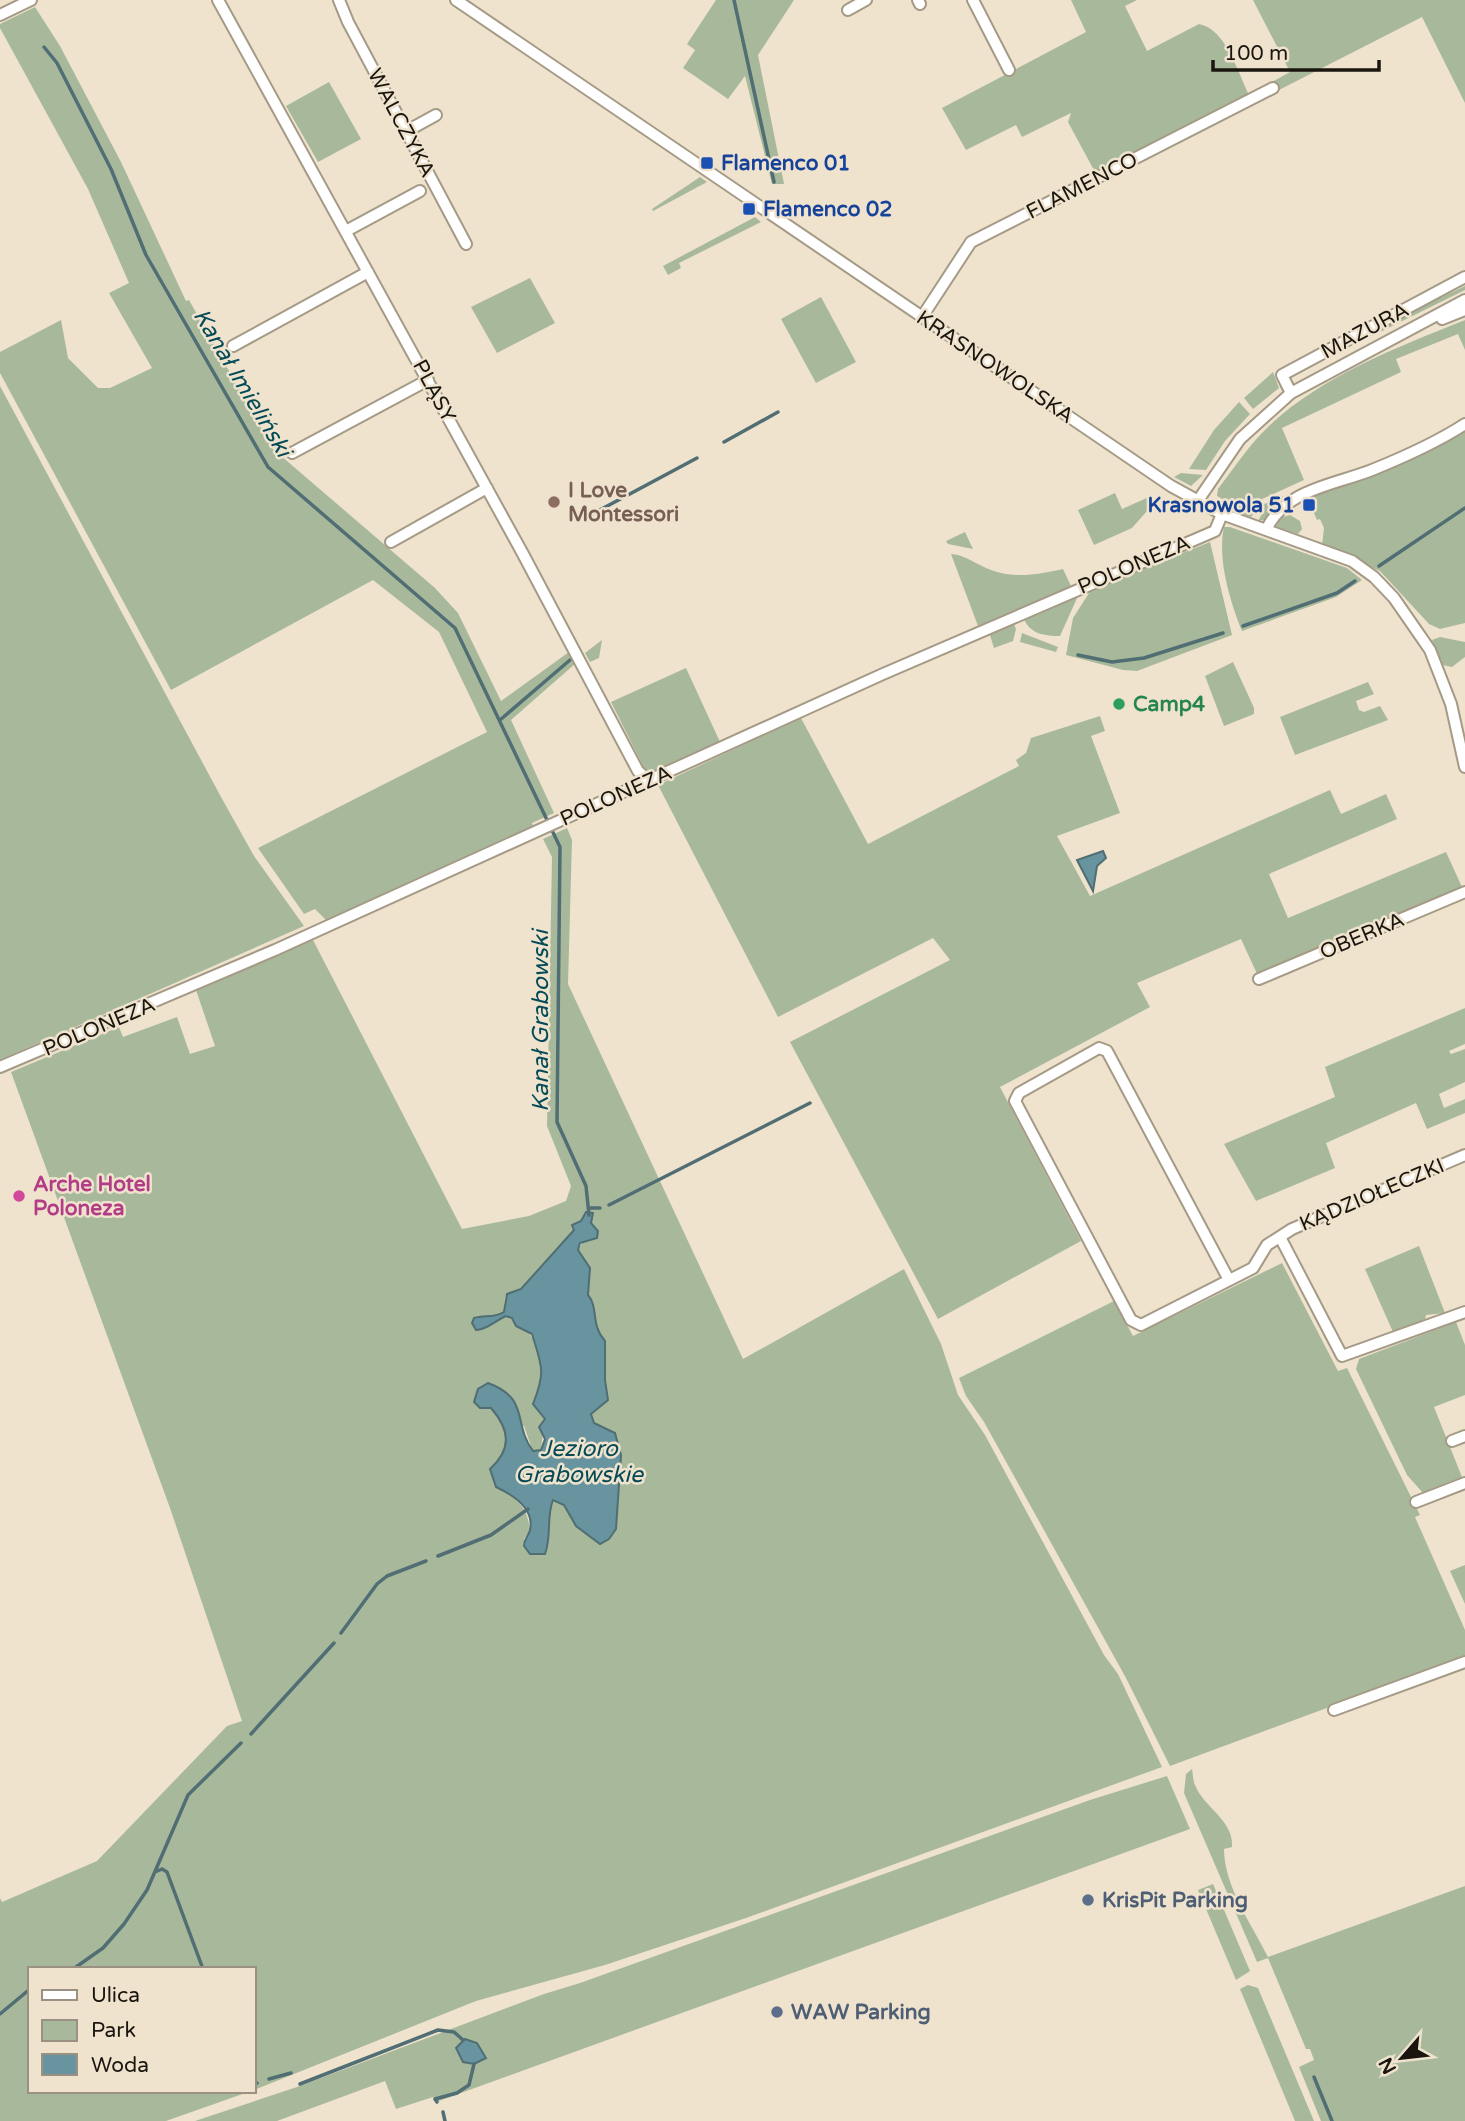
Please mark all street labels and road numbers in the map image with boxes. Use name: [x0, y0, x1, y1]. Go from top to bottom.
street label: WALCZYKA: [362, 64, 440, 182]
street label: FLAMENCO: [1022, 147, 1142, 225]
street label: MAZURA: [1317, 297, 1413, 365]
street label: KRASNOWOLSKA: [912, 305, 1078, 429]
street label: PLĄSY: [407, 355, 461, 427]
street label: POLONEZA: [1074, 530, 1194, 600]
street label: POLONEZA: [556, 760, 676, 832]
street label: OBERKA: [1316, 907, 1408, 965]
street label: POLONEZA: [39, 992, 159, 1062]
street label: KĄDZIOŁECZKI: [1296, 1153, 1448, 1237]

